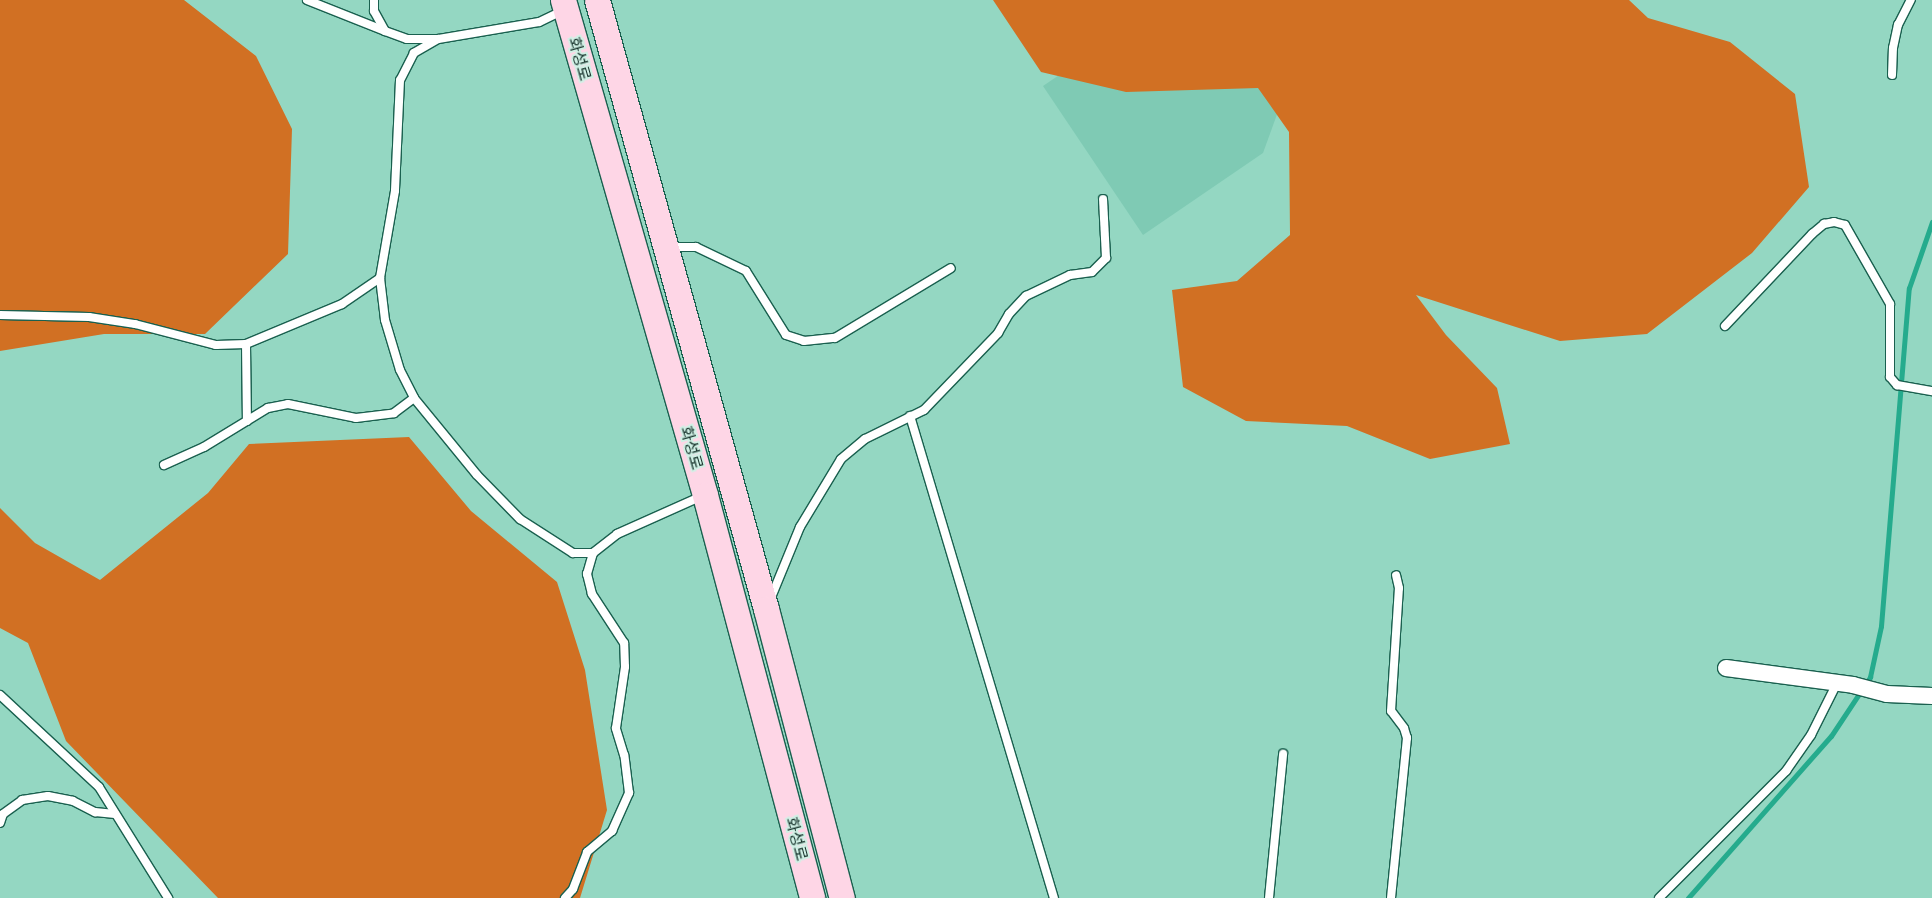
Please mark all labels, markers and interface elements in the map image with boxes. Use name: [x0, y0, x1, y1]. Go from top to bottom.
street label: 화성로: [564, 35, 594, 83]
street label: 화성로: [676, 424, 706, 472]
street label: 화성로: [781, 815, 811, 863]

